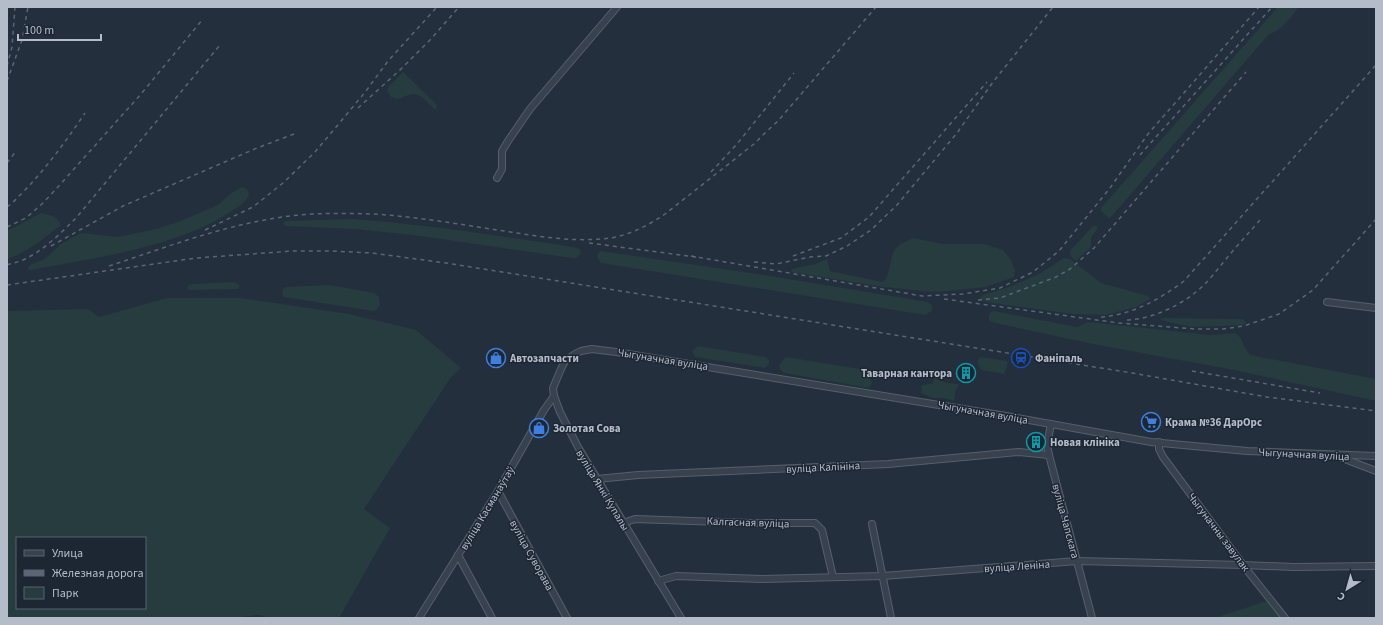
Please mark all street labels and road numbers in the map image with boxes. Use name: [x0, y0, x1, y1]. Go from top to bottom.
street label: Чыгуначная вуліца: [617, 345, 709, 374]
street label: Чыгуначная вуліца: [937, 397, 1029, 428]
street label: Чыгуначная вуліца: [1258, 445, 1350, 464]
street label: вуліца Янкі Купалы: [572, 447, 633, 534]
street label: вуліца Калініна: [786, 458, 860, 477]
street label: вуліца Касманаўтаў: [457, 464, 518, 553]
street label: вуліца Чапскага: [1048, 482, 1083, 560]
street label: Чыгуначны завулак: [1184, 490, 1253, 575]
street label: Калгасная вуліца: [706, 514, 790, 531]
street label: вуліца Суворава: [506, 517, 557, 593]
street label: вуліца Леніна: [984, 557, 1051, 576]

